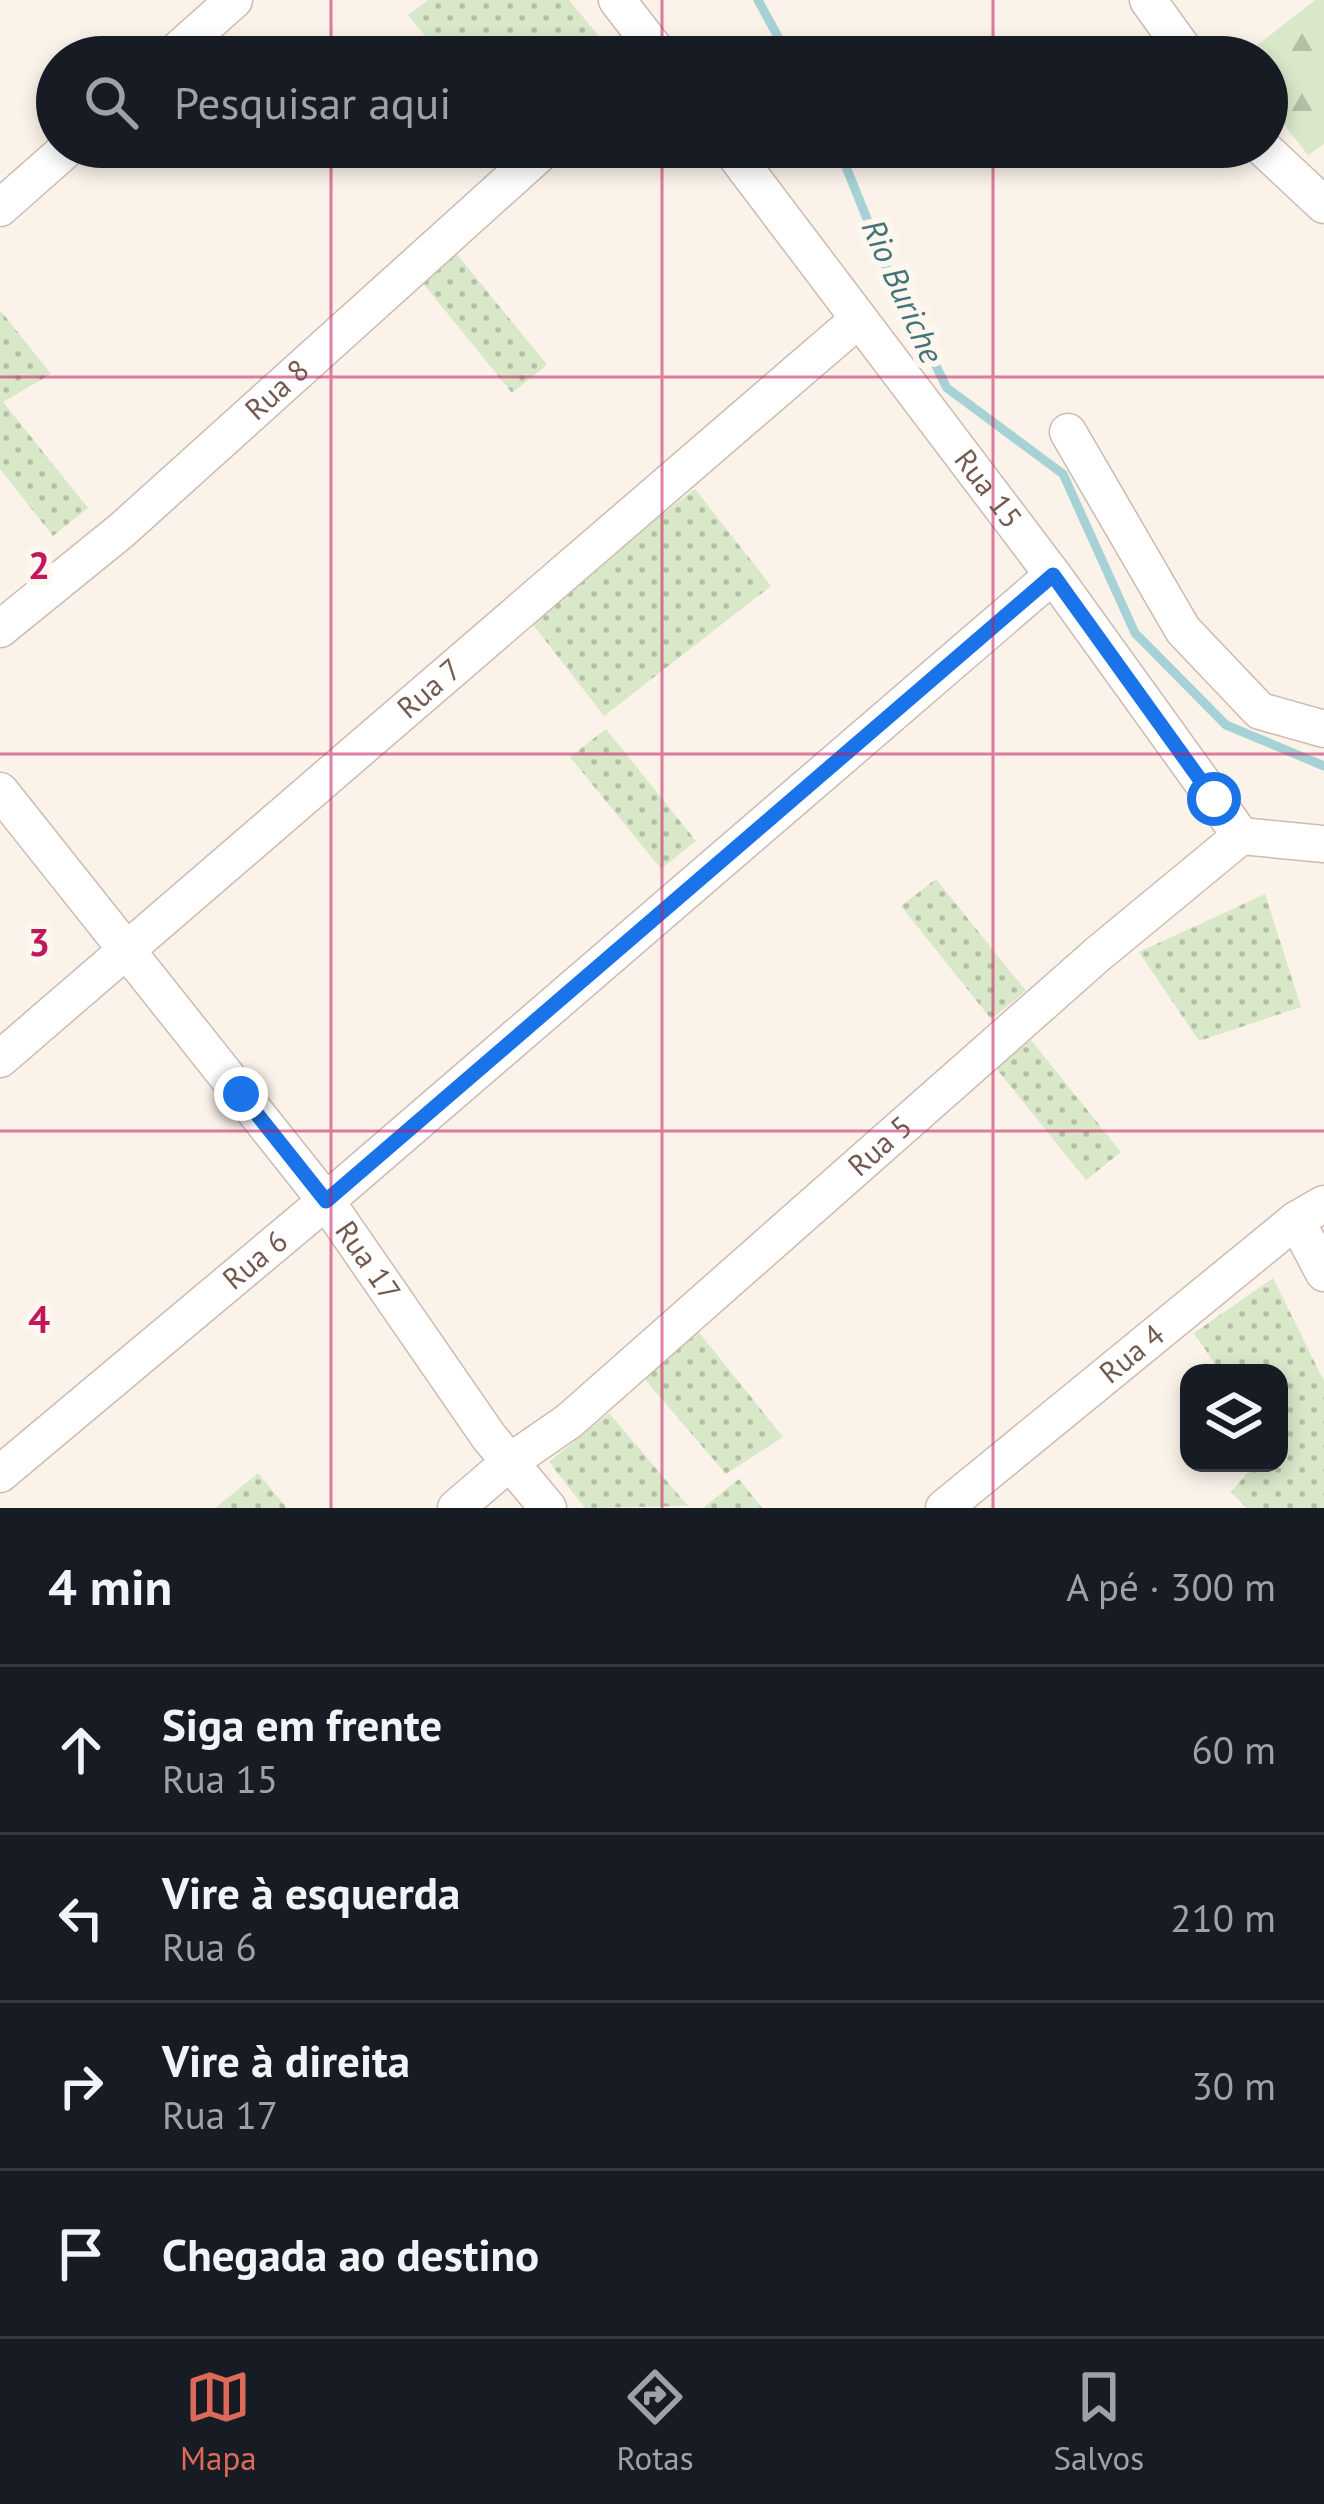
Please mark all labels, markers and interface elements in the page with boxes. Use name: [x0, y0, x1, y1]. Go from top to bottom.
search box: [36, 36, 1288, 168]
icon: search: [78, 69, 144, 135]
text: Pesquisar aqui: [174, 73, 451, 131]
water label: Rio Buriche: [853, 212, 955, 370]
street label: Rua 8: [236, 350, 316, 428]
street label: Rua 15: [947, 441, 1032, 536]
text: 2: [28, 539, 50, 590]
street label: Rua 7: [388, 649, 469, 726]
route start: [1187, 772, 1241, 826]
text: 3: [28, 916, 50, 967]
route end: [214, 1067, 268, 1121]
street label: Rua 5: [839, 1106, 920, 1184]
street label: Rua 17: [327, 1213, 410, 1308]
street label: Rua 6: [214, 1221, 295, 1297]
text: 4: [28, 1293, 50, 1344]
street label: Rua 4: [1091, 1315, 1172, 1391]
map controls: [1180, 1364, 1288, 1472]
button: layers: [1180, 1364, 1288, 1472]
text: 4 min: [48, 1553, 172, 1619]
text: A pé · 300 m: [1066, 1561, 1276, 1612]
text: Siga em frente: [162, 1695, 442, 1753]
icon: ahead: [48, 1717, 114, 1783]
text: 60 m: [1191, 1724, 1276, 1775]
text: Rua 15: [162, 1753, 278, 1804]
text: Vire à esquerda: [162, 1863, 460, 1921]
icon: left: [48, 1885, 114, 1951]
text: 210 m: [1170, 1892, 1276, 1943]
text: Rua 6: [162, 1921, 257, 1972]
text: Vire à direita: [162, 2031, 410, 2089]
icon: right: [48, 2053, 114, 2119]
text: 30 m: [1191, 2060, 1276, 2111]
text: Rua 17: [162, 2089, 278, 2140]
icon: arrive: [48, 2221, 114, 2287]
text: Chegada ao destino: [162, 2225, 539, 2283]
tab: Mapa: [180, 2364, 257, 2479]
tab: Rotas: [616, 2364, 694, 2479]
tab: Salvos: [1053, 2364, 1144, 2479]

